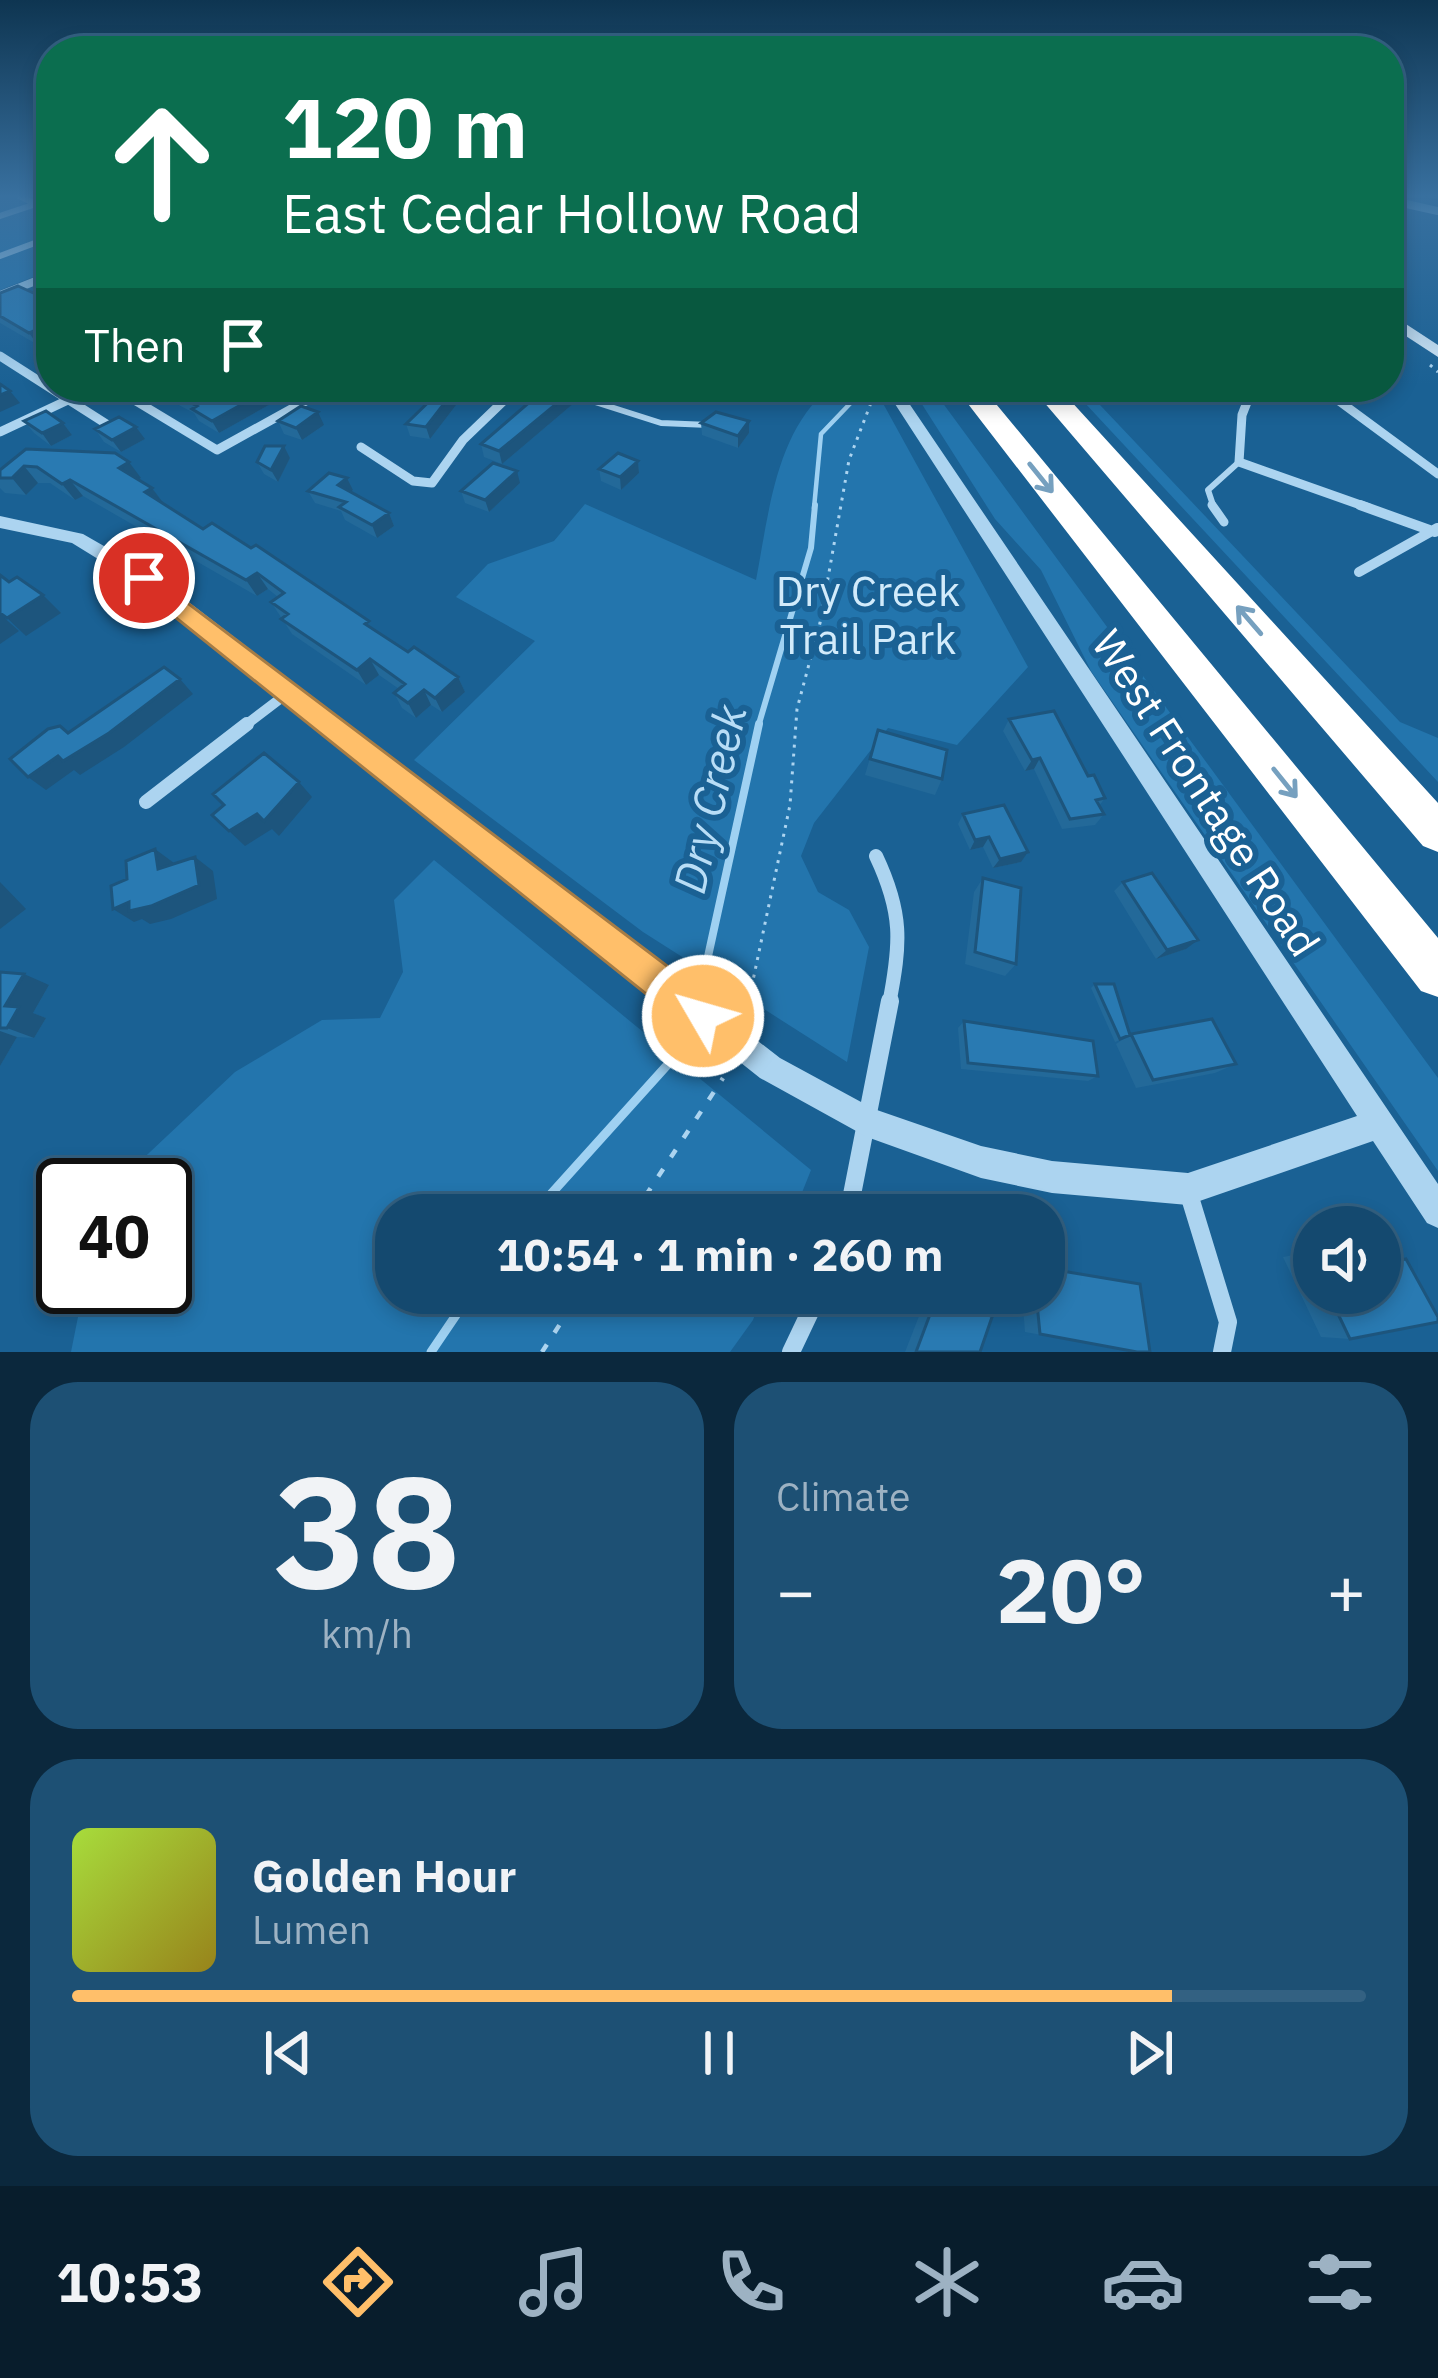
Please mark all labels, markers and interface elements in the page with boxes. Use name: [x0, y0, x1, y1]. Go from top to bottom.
text: 120 m: [282, 72, 528, 181]
icon: ahead: [84, 84, 240, 240]
text: East Cedar Hollow Road: [282, 178, 862, 248]
icon: arrive: [210, 312, 276, 378]
text: Then: [84, 316, 186, 374]
one-way arrow: [1027, 462, 1054, 494]
pin: [93, 527, 195, 629]
icon: arrive: [111, 545, 177, 611]
park label: Dry Creek Trail Park: [776, 563, 960, 666]
one-way arrow: [1236, 605, 1263, 636]
street label: West Frontage Road: [1080, 619, 1333, 966]
water label: Dry Creek: [659, 698, 759, 898]
one-way arrow: [1271, 766, 1298, 798]
position arrow: [640, 953, 766, 1079]
speed limit sign: 40: [36, 1158, 192, 1314]
map controls: [1293, 1206, 1401, 1314]
button: sound: [1293, 1206, 1401, 1314]
text: 10:54 · 1 min · 260 m: [497, 1225, 943, 1283]
text: 38: [273, 1428, 461, 1631]
text: Climate: [776, 1471, 910, 1522]
text: 20°: [996, 1531, 1146, 1648]
text: −: [776, 1547, 816, 1633]
text: +: [1326, 1547, 1366, 1633]
text: km/h: [321, 1608, 413, 1659]
text: Golden Hour: [252, 1846, 516, 1904]
text: Lumen: [252, 1904, 371, 1955]
icon: previous: [255, 2020, 321, 2086]
icon: pause: [686, 2020, 752, 2086]
icon: next: [1117, 2020, 1183, 2086]
icon: directions: [316, 2240, 400, 2324]
icon: music: [512, 2240, 596, 2324]
icon: phone: [709, 2240, 793, 2324]
icon: climate: [905, 2240, 989, 2324]
icon: car: [1101, 2240, 1185, 2324]
icon: filters: [1298, 2240, 1382, 2324]
text: 10:53: [56, 2247, 204, 2317]

